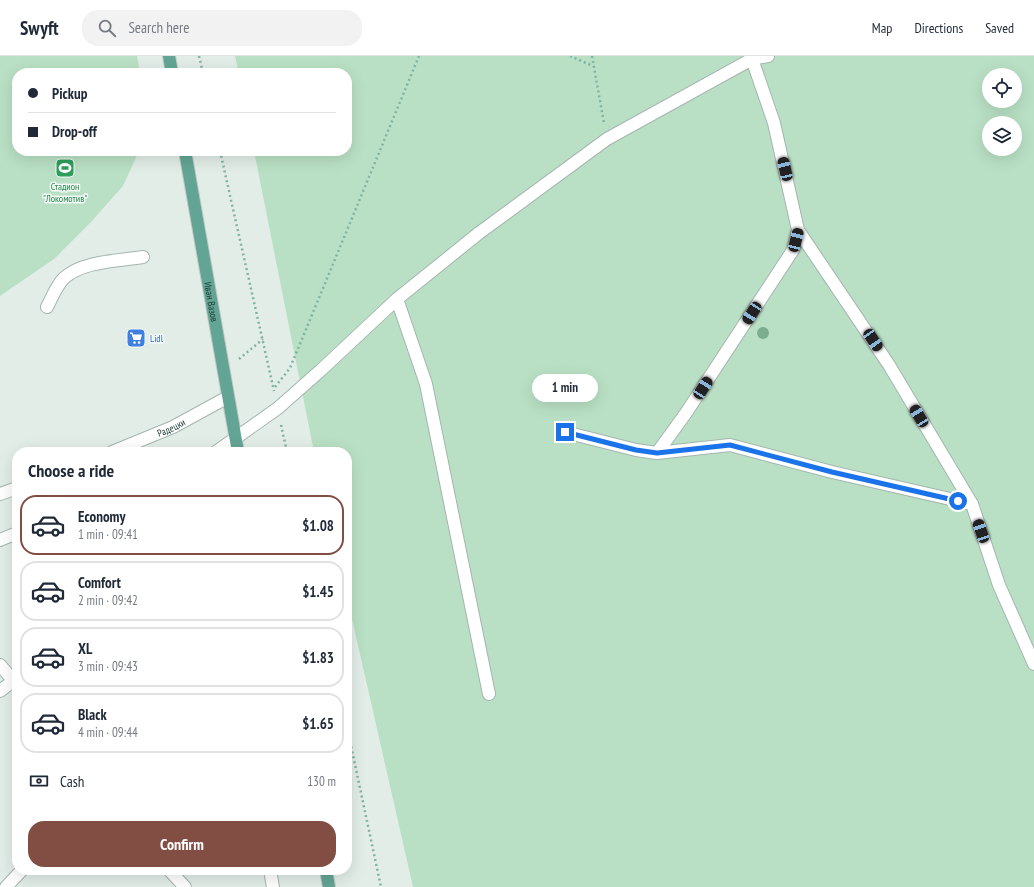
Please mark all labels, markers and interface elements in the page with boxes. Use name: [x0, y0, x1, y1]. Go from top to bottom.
search box: [82, 10, 362, 46]
text: Swyft: [20, 16, 58, 40]
icon: search: [96, 17, 118, 39]
text: Search here: [128, 18, 189, 37]
text: Map: [872, 19, 892, 37]
text: Directions: [914, 19, 963, 37]
text: Saved: [985, 19, 1014, 37]
map controls: [982, 68, 1022, 156]
button: locate: [982, 68, 1022, 108]
text: Pickup: [52, 84, 87, 103]
button: layers: [982, 116, 1022, 156]
text: Drop-off: [52, 122, 97, 141]
car: [776, 156, 794, 182]
sports icon: Стадион "Локомотив": [54, 157, 76, 179]
place label: Стадион "Локомотив": [43, 180, 87, 205]
car: [787, 227, 805, 253]
street label: Иван Вазов: [201, 281, 221, 323]
car: [740, 300, 764, 326]
supermarket icon: Lidl: [125, 327, 147, 349]
car: [861, 327, 885, 353]
place label: Lidl: [150, 332, 164, 345]
callout: 1 min: [532, 374, 598, 402]
car: [691, 375, 715, 401]
text: 1 min: [552, 379, 578, 396]
car: [908, 403, 930, 429]
street label: Радецки: [155, 416, 188, 440]
route end: [556, 423, 574, 441]
text: Choose a ride: [28, 459, 114, 482]
route start: [949, 492, 967, 510]
icon: car: [30, 507, 66, 543]
text: Economy: [78, 507, 126, 526]
text: $1.08: [302, 516, 334, 535]
car: [971, 518, 991, 544]
text: 1 min · 09:41: [78, 526, 138, 543]
icon: car: [30, 573, 66, 609]
text: Comfort: [78, 573, 121, 592]
text: $1.45: [302, 582, 334, 601]
text: 2 min · 09:42: [78, 592, 138, 609]
icon: car: [30, 639, 66, 675]
text: XL: [78, 639, 92, 658]
text: $1.83: [302, 648, 334, 667]
text: 3 min · 09:43: [78, 658, 138, 675]
icon: car: [30, 705, 66, 741]
text: Black: [78, 705, 107, 724]
text: $1.65: [302, 714, 334, 733]
text: 4 min · 09:44: [78, 724, 138, 741]
icon: cash: [28, 770, 50, 792]
text: Cash: [60, 772, 84, 791]
text: 130 m: [307, 773, 336, 790]
button: Confirm: [28, 821, 336, 867]

